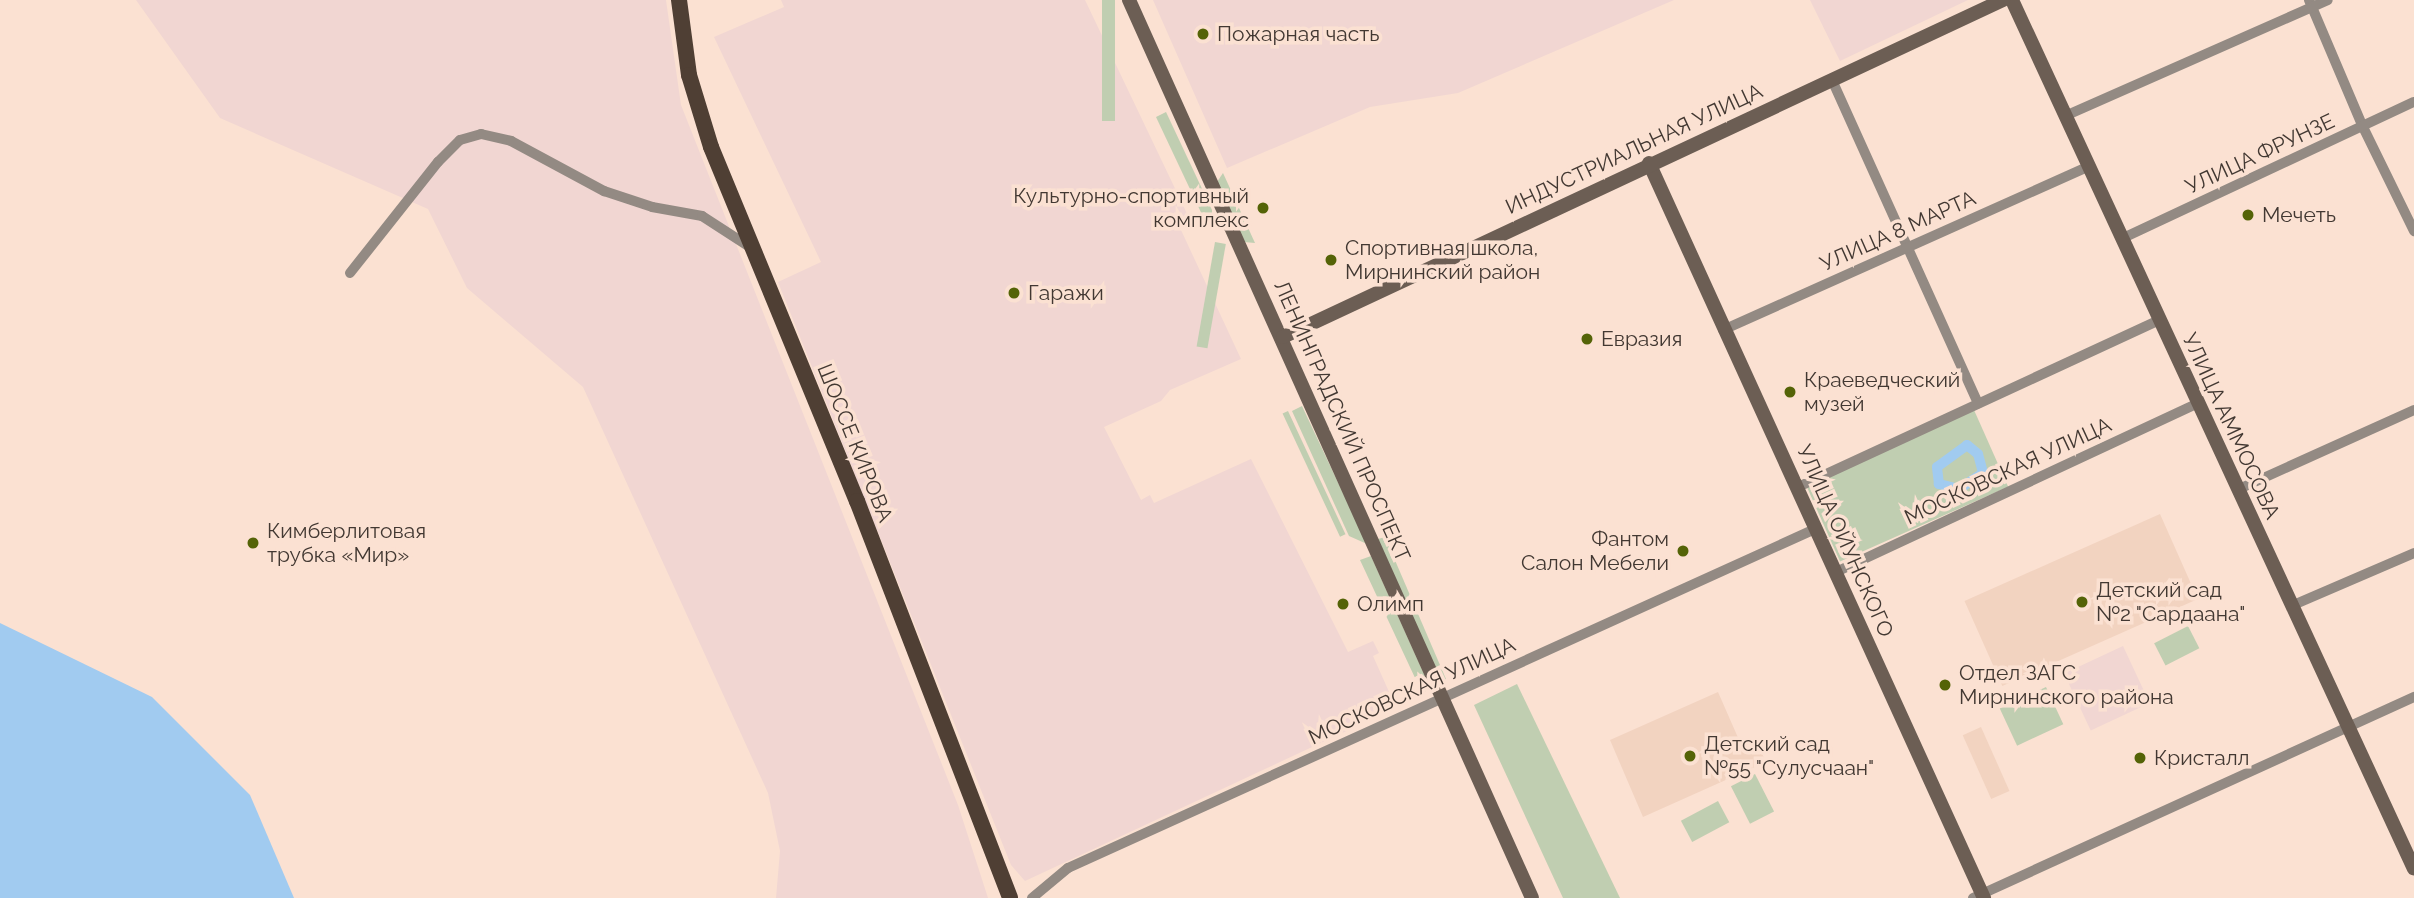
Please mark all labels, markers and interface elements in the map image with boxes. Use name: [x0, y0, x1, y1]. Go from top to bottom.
place label: Пожарная часть: [1217, 21, 1379, 47]
marker: Пожарная часть: [1195, 26, 1211, 42]
street label: ИНДУСТРИАЛЬНАЯ УЛИЦА: [1501, 78, 1767, 220]
street label: УЛИЦА ФРУНЗЕ: [2181, 108, 2339, 200]
place label: Культурно-спортивный комплекс: [1013, 183, 1249, 233]
street label: УЛИЦА 8 МАРТА: [1816, 185, 1980, 277]
marker: Культурно-спортивный комплекс: [1255, 200, 1271, 216]
place label: Мечеть: [2262, 202, 2336, 228]
marker: Мечеть: [2240, 207, 2256, 223]
place label: Спортивная школа, Мирнинский район: [1345, 235, 1540, 285]
marker: Спортивная школа, Мирнинский район: [1323, 252, 1339, 268]
street label: ЛЕНИНГРАДСКИЙ ПРОСПЕКТ: [1268, 277, 1416, 565]
place label: Гаражи: [1028, 280, 1104, 306]
marker: Гаражи: [1006, 285, 1022, 301]
place label: Евразия: [1601, 326, 1682, 352]
street label: УЛИЦА АММОСОВА: [2177, 328, 2285, 524]
marker: Евразия: [1579, 331, 1595, 347]
street label: ШОССЕ КИРОВА: [812, 360, 898, 526]
place label: Краеведческий музей: [1804, 367, 1960, 417]
marker: Краеведческий музей: [1782, 384, 1798, 400]
street label: МОСКОВСКАЯ УЛИЦА: [1901, 412, 2115, 530]
street label: УЛИЦА ОЙУНСКОГО: [1791, 441, 1899, 641]
place label: Кимберлитовая трубка «Мир»: [267, 518, 426, 568]
place label: Фантом Салон Мебели: [1521, 526, 1669, 576]
marker: Кимберлитовая трубка «Мир»: [245, 535, 261, 551]
marker: Фантом Салон Мебели: [1675, 543, 1691, 559]
place label: Детский сад №2 "Сардаана": [2096, 577, 2246, 627]
place label: Олимп: [1357, 591, 1424, 617]
marker: Детский сад №2 "Сардаана": [2074, 594, 2090, 610]
marker: Олимп: [1335, 596, 1351, 612]
street label: МОСКОВСКАЯ УЛИЦА: [1305, 632, 1519, 750]
place label: Отдел ЗАГС Мирнинского района: [1959, 660, 2174, 710]
marker: Отдел ЗАГС Мирнинского района: [1937, 677, 1953, 693]
place label: Детский сад №55 "Сулусчаан": [1704, 731, 1874, 781]
place label: Кристалл: [2154, 745, 2250, 771]
marker: Детский сад №55 "Сулусчаан": [1682, 748, 1698, 764]
marker: Кристалл: [2132, 750, 2148, 766]

